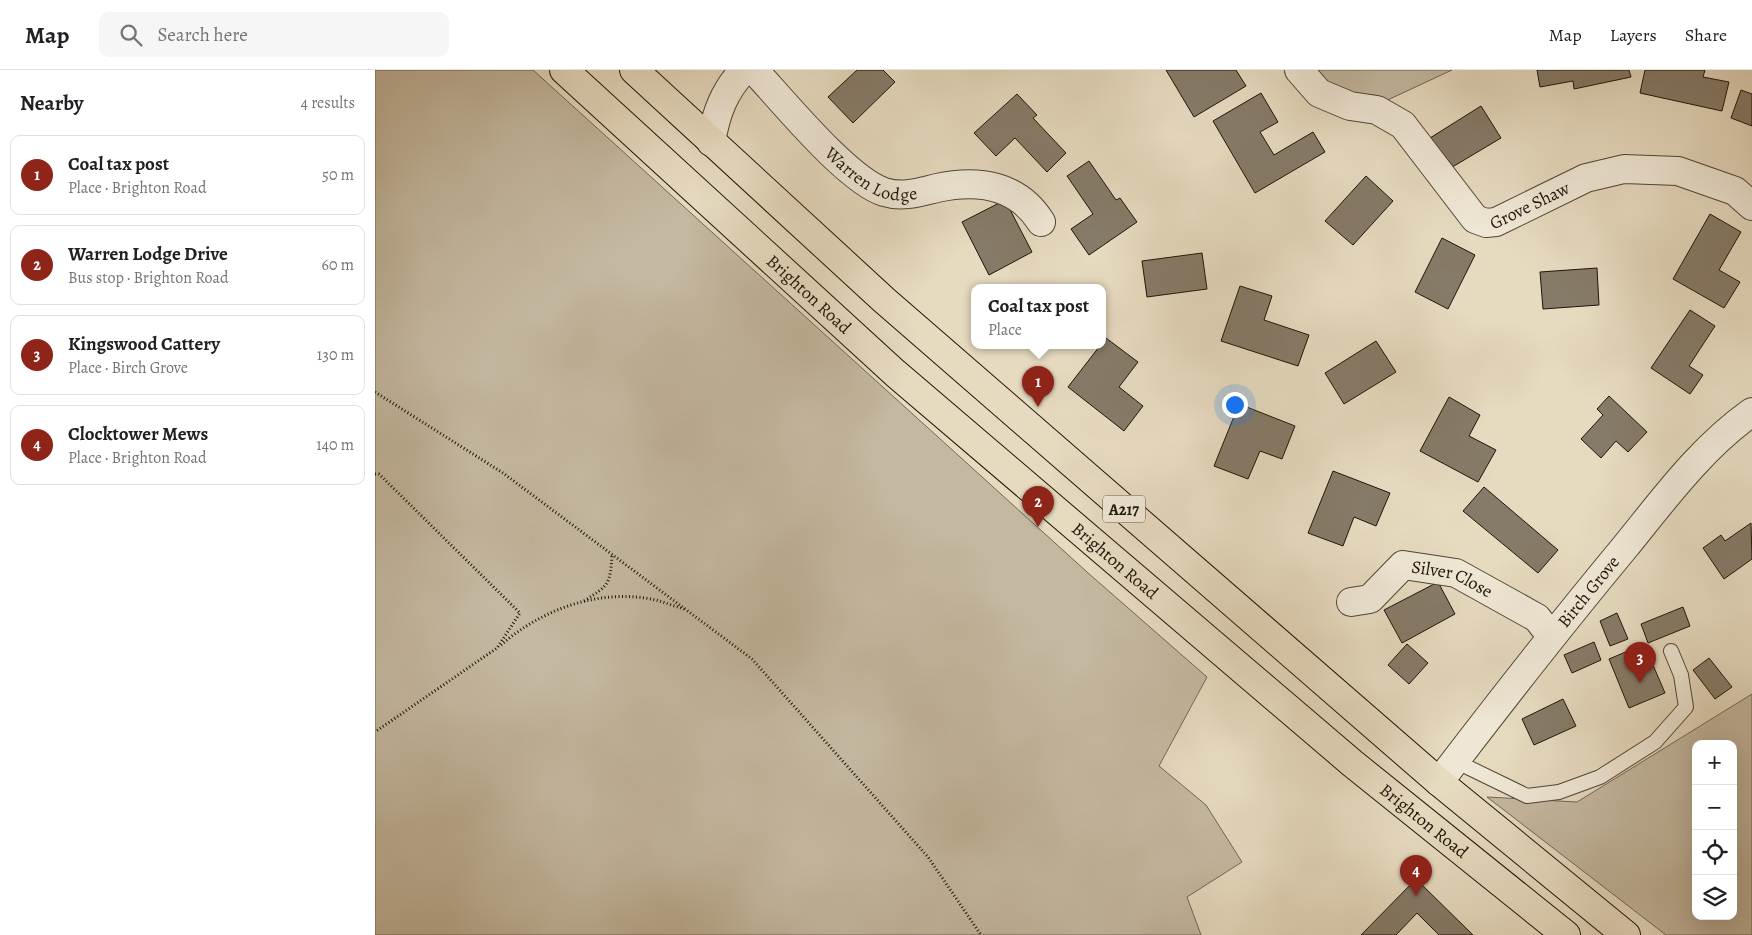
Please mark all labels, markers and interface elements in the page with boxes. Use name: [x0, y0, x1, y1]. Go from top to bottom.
search box: [99, 12, 449, 57]
text: Map: [25, 19, 69, 51]
icon: search: [117, 21, 145, 49]
text: Search here: [157, 22, 248, 48]
text: Map: [1549, 23, 1582, 47]
text: Layers: [1610, 23, 1657, 47]
text: Share: [1685, 23, 1727, 47]
text: Nearby: [20, 89, 83, 117]
text: 4 results: [301, 92, 355, 114]
street label: Warren Lodge: [819, 141, 919, 207]
text: Coal tax post: [68, 151, 169, 177]
text: 1: [34, 164, 40, 186]
text: 50 m: [322, 164, 354, 186]
street label: Grove Shaw: [1486, 176, 1574, 235]
text: Place · Brighton Road: [68, 177, 206, 199]
text: Warren Lodge Drive: [68, 241, 228, 267]
street label: Brighton Road: [761, 249, 857, 339]
text: 2: [33, 254, 41, 276]
text: 60 m: [322, 254, 354, 276]
text: Bus stop · Brighton Road: [68, 267, 229, 289]
popup: [971, 284, 1106, 349]
text: Coal tax post: [988, 293, 1089, 319]
text: Place: [988, 319, 1022, 341]
text: Kingswood Cattery: [68, 331, 220, 357]
text: 3: [34, 344, 40, 366]
text: 130 m: [317, 344, 354, 366]
text: Place · Birch Grove: [68, 357, 188, 379]
pin: 1: [1022, 366, 1054, 407]
your location: [1222, 392, 1248, 418]
text: Clocktower Mews: [68, 421, 208, 447]
text: 4: [33, 434, 41, 456]
text: 140 m: [316, 434, 354, 456]
text: Place · Brighton Road: [68, 447, 206, 469]
pin: 2: [1022, 486, 1054, 527]
road number: A217: [1103, 496, 1145, 522]
street label: Brighton Road: [1067, 517, 1164, 605]
street label: Birch Grove: [1552, 551, 1625, 633]
street label: Silver Close: [1410, 554, 1497, 603]
pin: 3: [1624, 642, 1656, 683]
map controls: [1692, 740, 1737, 920]
button: +: [1692, 740, 1737, 785]
street label: Brighton Road: [1375, 778, 1474, 864]
button: −: [1692, 785, 1737, 830]
button: locate: [1692, 830, 1737, 875]
pin: 4: [1400, 855, 1432, 896]
button: layers: [1692, 875, 1737, 920]

